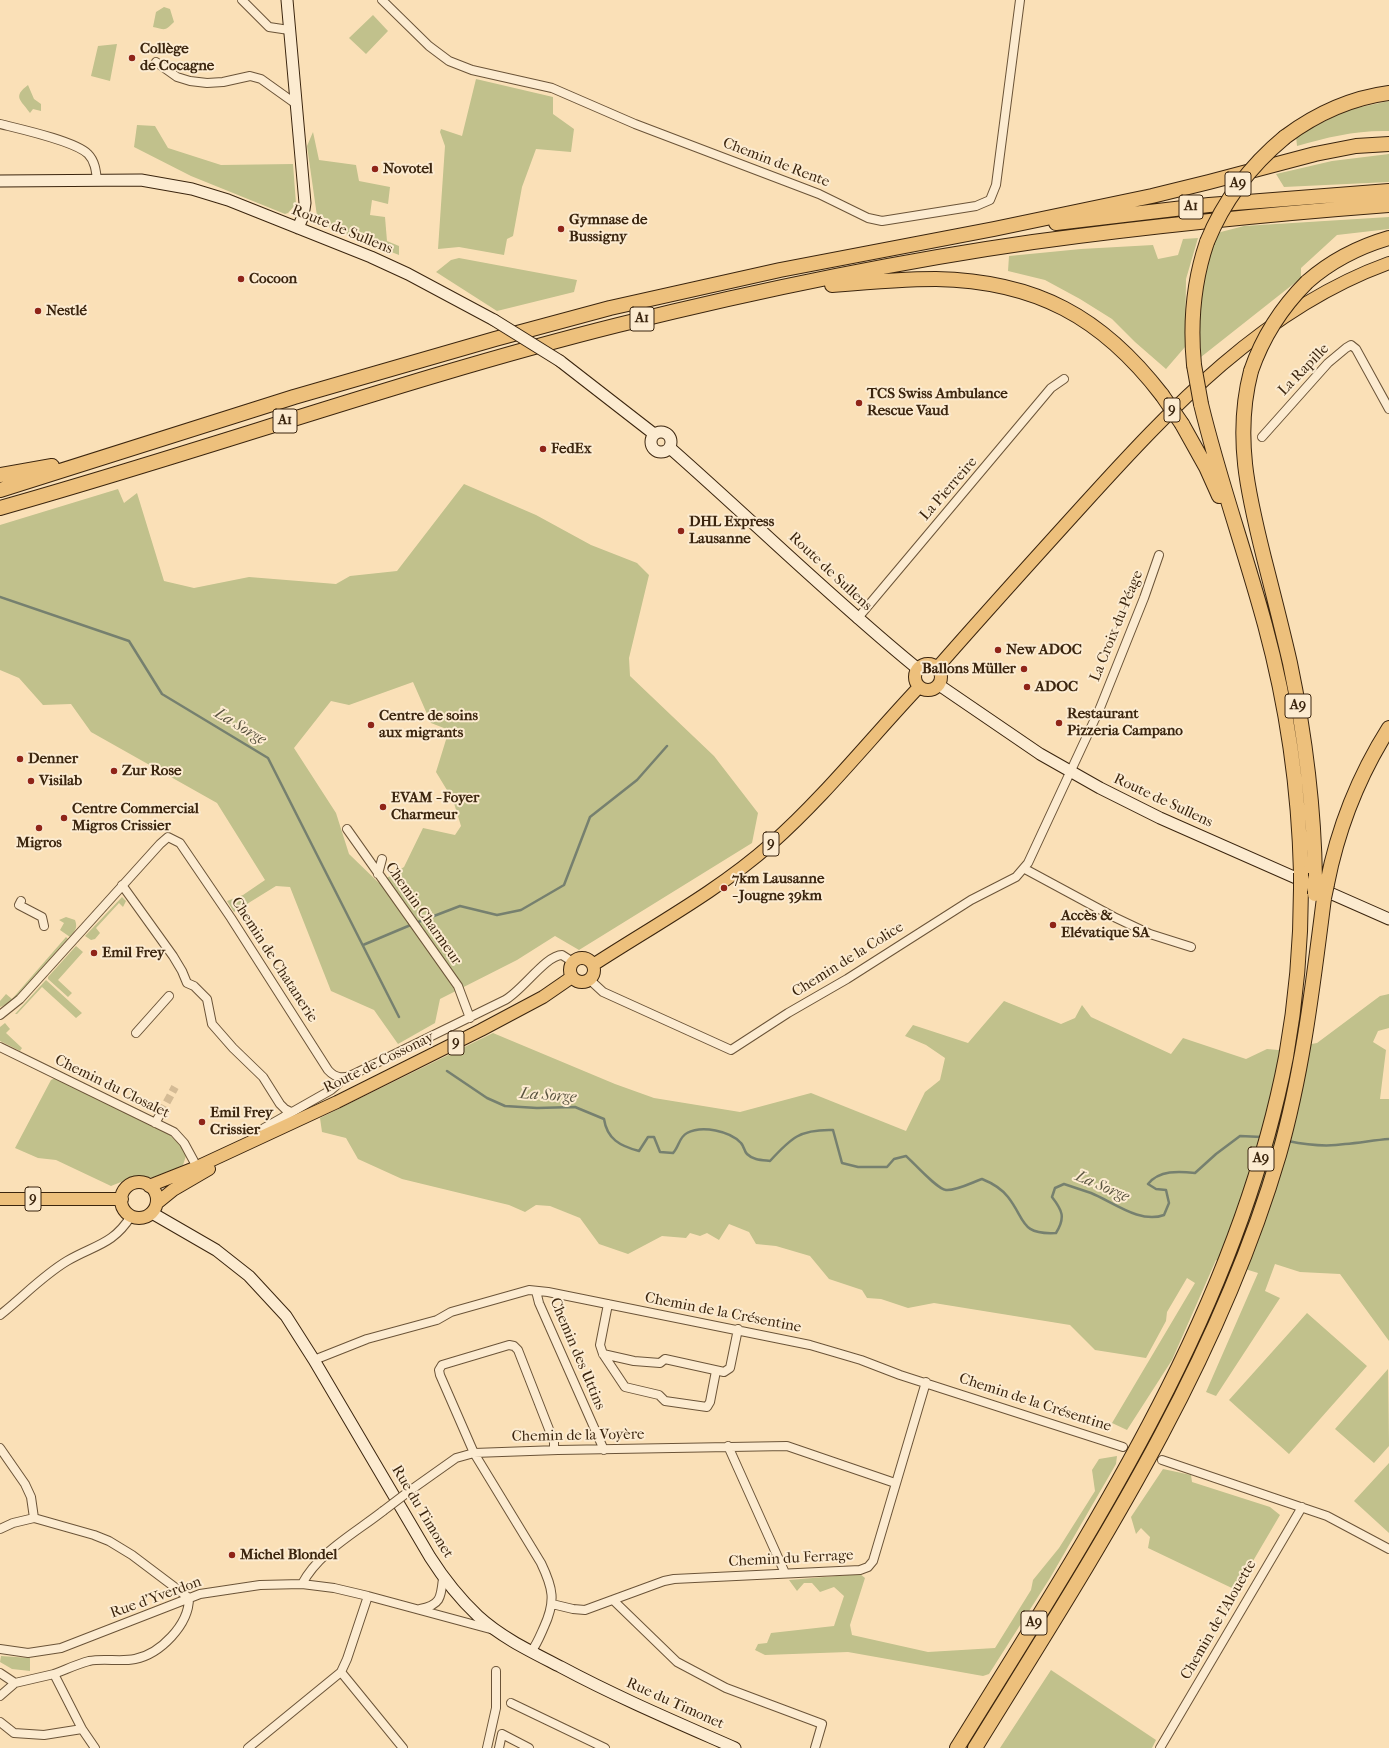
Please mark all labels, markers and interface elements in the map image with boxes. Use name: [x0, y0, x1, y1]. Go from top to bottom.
place label: Collège de Cocagne: [140, 40, 214, 75]
marker: Collège de Cocagne: [127, 53, 137, 63]
street label: Chemin de Rente: [720, 134, 832, 192]
place label: Novotel: [383, 160, 433, 178]
marker: Novotel: [370, 164, 380, 174]
road number: A9: [1225, 172, 1251, 196]
road number: A1: [1179, 195, 1203, 219]
street label: Route de Sullens: [289, 202, 395, 258]
place label: Gymnase de Bussigny: [569, 211, 647, 246]
marker: Gymnase de Bussigny: [556, 224, 566, 234]
place label: Cocoon: [249, 270, 297, 288]
marker: Cocoon: [236, 274, 246, 284]
place label: Nestlé: [46, 302, 87, 320]
marker: Nestlé: [33, 306, 43, 316]
road number: A1: [630, 307, 654, 331]
street label: La Rapille: [1275, 340, 1333, 400]
place label: TCS Swiss Ambulance Rescue Vaud: [867, 385, 1008, 420]
marker: TCS Swiss Ambulance Rescue Vaud: [854, 398, 864, 408]
road number: 9: [1164, 398, 1180, 422]
road number: A1: [273, 409, 297, 433]
place label: FedEx: [551, 440, 592, 458]
marker: FedEx: [538, 444, 548, 454]
street label: La Pierreire: [917, 454, 981, 524]
place label: DHL Express Lausanne: [689, 513, 774, 548]
marker: DHL Express Lausanne: [676, 526, 686, 536]
street label: Route de Sullens: [785, 529, 875, 615]
street label: La Croix-du-Péage: [1087, 568, 1147, 684]
place label: New ADOC: [1006, 641, 1082, 659]
marker: New ADOC: [993, 645, 1003, 655]
place label: Ballons Müller: [922, 660, 1016, 678]
marker: Ballons Müller: [1019, 664, 1029, 674]
place label: ADOC: [1035, 678, 1078, 696]
marker: ADOC: [1022, 682, 1032, 692]
road number: A9: [1285, 694, 1311, 718]
water label: La Sorge: [211, 704, 269, 750]
place label: Restaurant Pizzeria Campano: [1067, 705, 1183, 740]
place label: Centre de soins aux migrants: [379, 707, 478, 742]
marker: Restaurant Pizzeria Campano: [1054, 718, 1064, 728]
marker: Centre de soins aux migrants: [366, 720, 376, 730]
place label: Denner: [28, 750, 78, 768]
marker: Denner: [15, 754, 25, 764]
place label: Zur Rose: [122, 762, 181, 780]
marker: Zur Rose: [109, 766, 119, 776]
street label: Route de Sullens: [1111, 770, 1215, 832]
place label: Visilab: [39, 772, 82, 790]
marker: Visilab: [26, 776, 36, 786]
place label: EVAM - Foyer Charmeur: [391, 789, 479, 824]
place label: Centre Commercial Migros Crissier: [72, 800, 199, 835]
marker: EVAM - Foyer Charmeur: [378, 802, 388, 812]
marker: Centre Commercial Migros Crissier: [59, 813, 69, 823]
marker: Migros: [34, 823, 44, 833]
road number: 9: [763, 832, 779, 856]
place label: Migros: [16, 834, 62, 852]
street label: Chemin Charmeur: [381, 859, 465, 969]
place label: 7km Lausanne - Jougne 39km: [732, 870, 824, 905]
marker: 7km Lausanne - Jougne 39km: [719, 883, 729, 893]
street label: Chemin de Chatanerie: [227, 894, 321, 1026]
place label: Accès & Elévatique SA: [1061, 907, 1150, 942]
street label: Chemin de la Colice: [789, 918, 907, 1002]
marker: Accès & Elévatique SA: [1048, 920, 1058, 930]
place label: Emil Frey: [102, 944, 165, 962]
marker: Emil Frey: [89, 948, 99, 958]
street label: Route de Cossonay: [321, 1028, 437, 1098]
road number: 9: [448, 1031, 464, 1055]
street label: Chemin du Closalet: [52, 1051, 172, 1123]
water label: La Sorge: [519, 1084, 577, 1108]
place label: Emil Frey Crissier: [210, 1104, 273, 1139]
marker: Emil Frey Crissier: [197, 1117, 207, 1127]
road number: A9: [1248, 1147, 1274, 1171]
water label: La Sorge: [1072, 1167, 1132, 1207]
road number: 9: [25, 1187, 41, 1211]
street label: Chemin de la Crésentine: [643, 1289, 803, 1337]
street label: Chemin des Uttins: [545, 1295, 609, 1413]
street label: Chemin de la Crésentine: [957, 1370, 1113, 1436]
street label: Chemin de la Voyère: [512, 1426, 644, 1446]
street label: Rue du Timonet: [387, 1462, 457, 1562]
place label: Michel Blondel: [240, 1546, 337, 1564]
street label: Chemin du Ferrage: [728, 1547, 854, 1571]
marker: Michel Blondel: [227, 1550, 237, 1560]
street label: Chemin de l'Alouette: [1177, 1557, 1261, 1683]
street label: Rue d'Yverdon: [108, 1573, 204, 1623]
road number: A9: [1021, 1611, 1047, 1635]
street label: Rue du Timonet: [623, 1674, 727, 1734]

